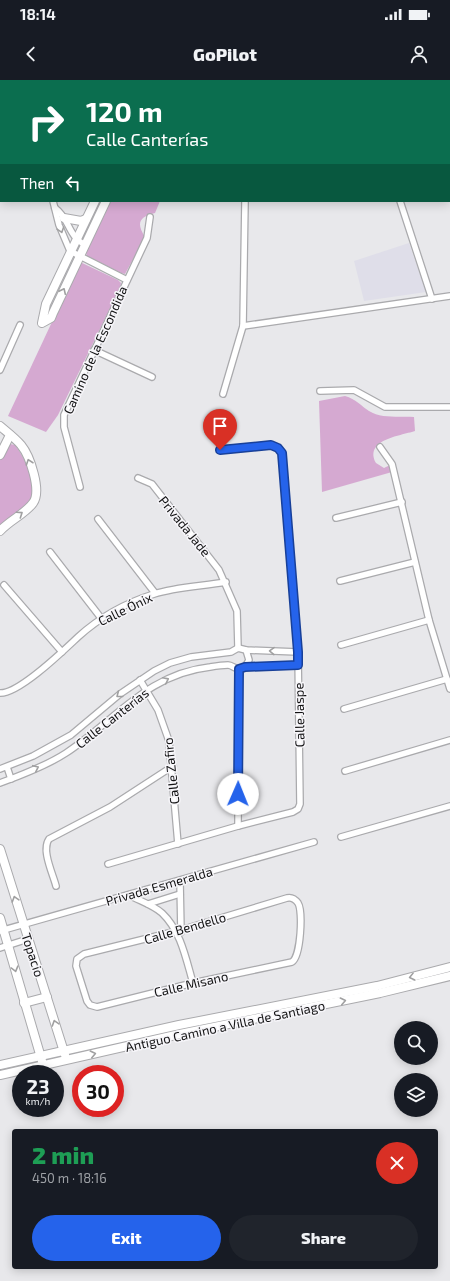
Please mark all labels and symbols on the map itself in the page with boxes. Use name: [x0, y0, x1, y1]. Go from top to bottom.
one-way arrow: [56, 226, 64, 233]
street label: Camino de la Escondida: [60, 283, 130, 417]
one-way arrow: [58, 288, 66, 296]
pin: [203, 409, 237, 450]
one-way arrow: [25, 459, 34, 466]
street label: Privada Jade: [156, 492, 214, 560]
one-way arrow: [16, 512, 23, 519]
street label: Calle Ónix: [95, 588, 155, 629]
one-way arrow: [269, 647, 275, 655]
one-way arrow: [161, 677, 169, 684]
street label: Calle Jaspe: [290, 683, 308, 747]
street label: Calle Canterías: [72, 684, 152, 752]
one-way arrow: [116, 691, 123, 698]
street label: Calle Zafiro: [160, 737, 182, 805]
one-way arrow: [32, 765, 39, 773]
position arrow: [217, 773, 259, 815]
street label: Privada Esmeralda: [104, 863, 214, 909]
one-way arrow: [11, 896, 20, 903]
street label: Calle Bendello: [142, 909, 228, 947]
street label: Topacio: [18, 931, 48, 979]
one-way arrow: [10, 965, 19, 972]
street label: Calle Misano: [152, 968, 230, 1000]
one-way arrow: [409, 972, 416, 981]
street label: Antiguo Camino a Villa de Santiago: [124, 997, 326, 1055]
one-way arrow: [340, 998, 346, 1006]
one-way arrow: [51, 1019, 60, 1026]
one-way arrow: [89, 1050, 96, 1059]
speed limit sign: 30: [72, 1065, 124, 1117]

